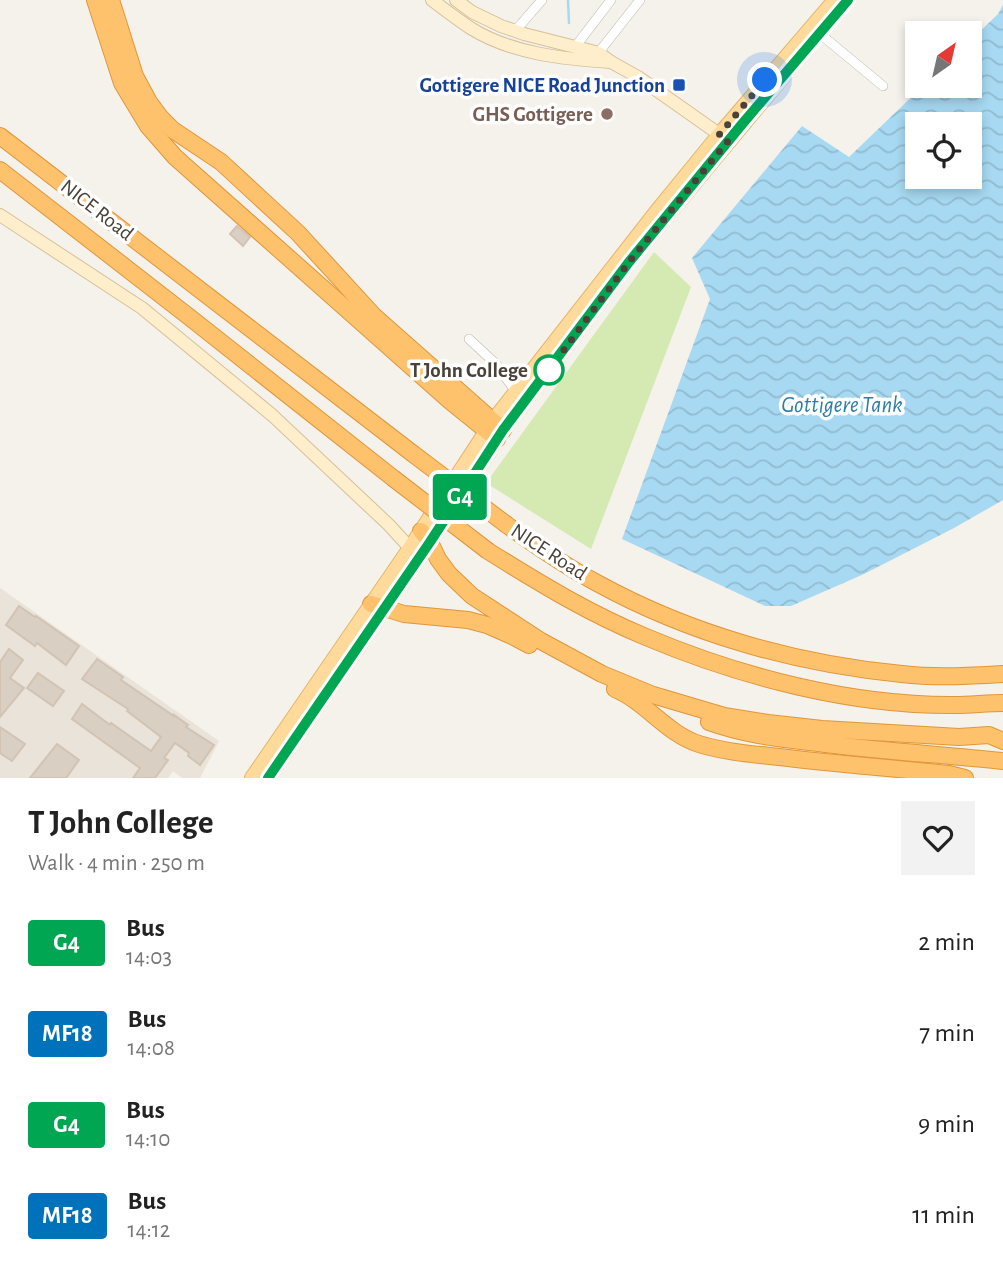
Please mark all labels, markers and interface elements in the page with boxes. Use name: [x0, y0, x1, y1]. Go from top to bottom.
north arrow: [905, 21, 982, 98]
map controls: [905, 21, 982, 189]
your location: [747, 62, 782, 97]
place label: Gottigere NICE Road Junction: [420, 75, 665, 96]
marker: Gottigere NICE Road Junction: [671, 77, 687, 93]
place label: GHS Gottigere: [472, 104, 593, 125]
marker: GHS Gottigere: [599, 106, 615, 122]
button: locate: [905, 112, 982, 189]
street label: NICE Road: [57, 175, 137, 245]
marker: T John College: [534, 355, 564, 385]
place label: T John College: [410, 360, 528, 381]
water label: Gottigere Tank: [781, 394, 903, 417]
line badge: G4: [428, 474, 491, 520]
text: G4: [447, 485, 473, 509]
street label: NICE Road: [507, 520, 591, 584]
button: heart: [901, 801, 975, 875]
text: T John College: [28, 807, 214, 840]
text: Walk · 4 min · 250 m: [28, 852, 205, 875]
text: Bus: [126, 915, 165, 941]
text: 2 min: [918, 929, 975, 955]
text: G4: [53, 931, 80, 955]
text: 14:03: [126, 946, 172, 969]
text: Bus: [128, 1006, 166, 1032]
text: 7 min: [919, 1020, 975, 1046]
text: MF18: [42, 1022, 93, 1046]
text: 14:08: [128, 1037, 175, 1060]
text: Bus: [126, 1097, 165, 1123]
text: 9 min: [918, 1111, 975, 1137]
text: G4: [53, 1113, 80, 1137]
text: 14:10: [126, 1128, 170, 1151]
text: Bus: [128, 1188, 166, 1214]
text: 11 min: [912, 1202, 975, 1228]
text: MF18: [42, 1204, 93, 1228]
text: 14:12: [128, 1219, 170, 1242]

